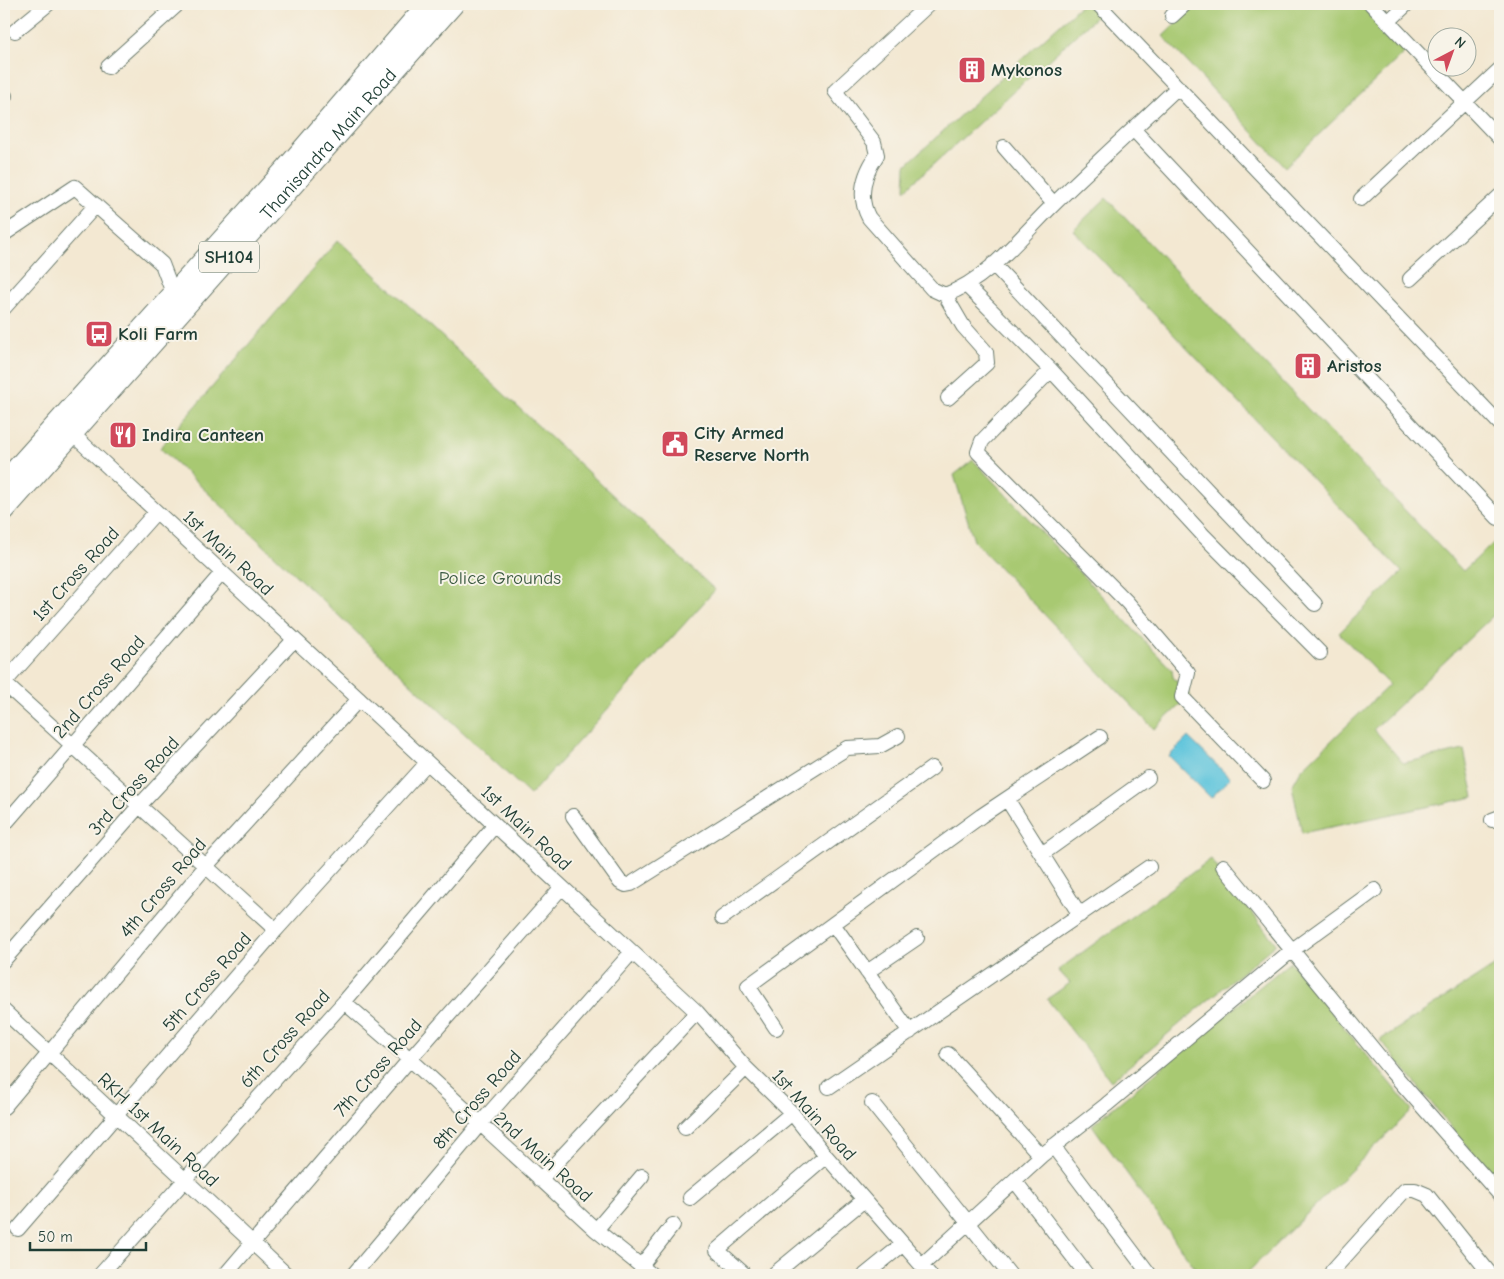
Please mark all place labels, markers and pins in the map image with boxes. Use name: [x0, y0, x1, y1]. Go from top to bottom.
building icon: Mykonos: [957, 55, 987, 85]
place label: Mykonos: [991, 59, 1062, 81]
bus stop icon: Koli Farm: [84, 319, 114, 349]
place label: Koli Farm: [118, 323, 198, 345]
building icon: Aristos: [1293, 351, 1323, 381]
place label: Aristos: [1327, 355, 1382, 377]
restaurant icon: Indira Canteen: [108, 420, 138, 450]
place label: City Armed Reserve North: [694, 422, 809, 466]
place label: Indira Canteen: [142, 424, 264, 446]
public building icon: City Armed Reserve North: [660, 429, 690, 459]

